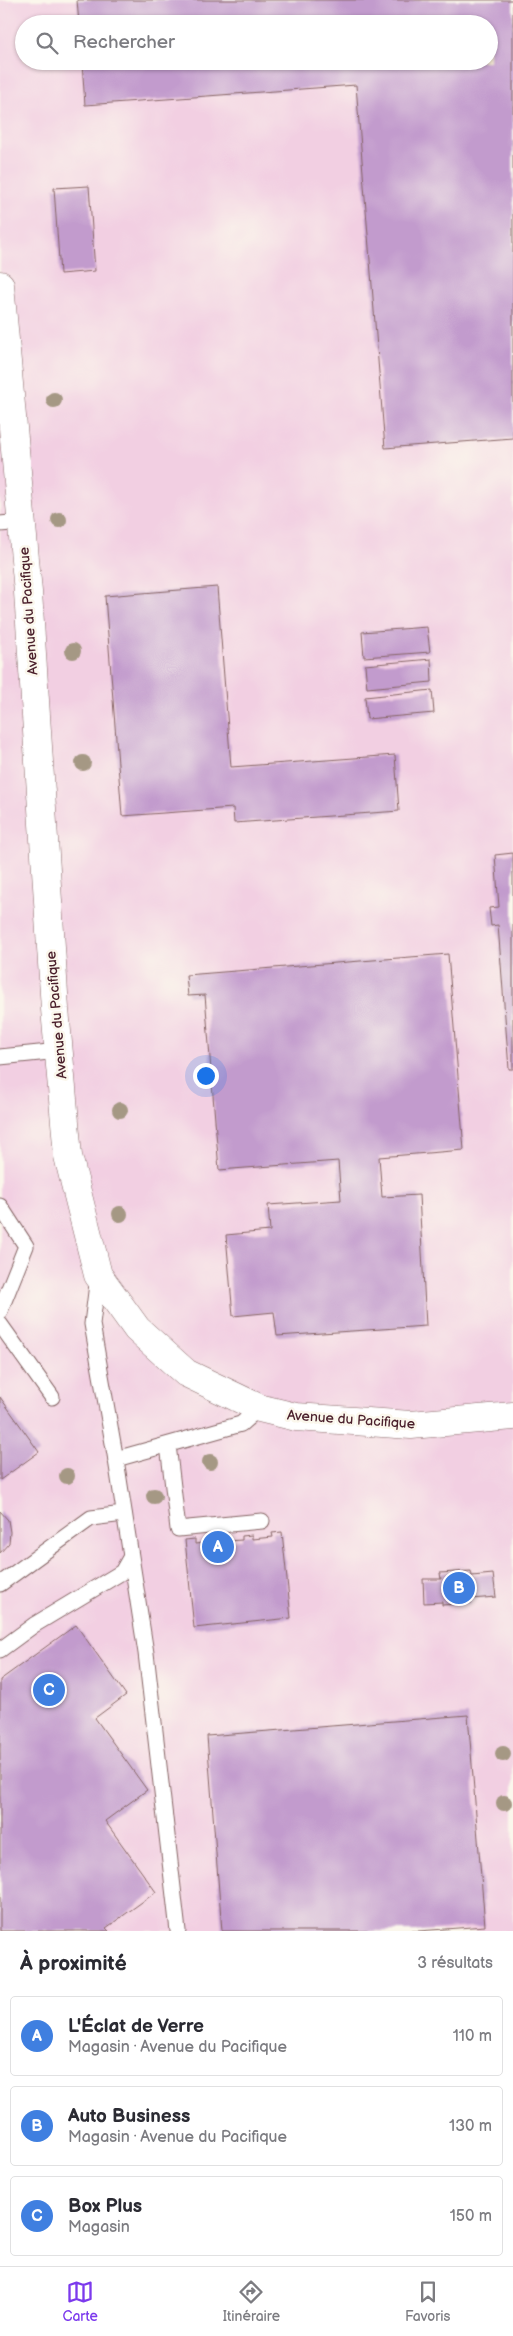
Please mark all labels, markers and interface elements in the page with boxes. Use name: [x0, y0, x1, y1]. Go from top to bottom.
search box: [15, 15, 498, 70]
icon: search: [33, 29, 61, 57]
text: Rechercher: [73, 31, 175, 54]
street label: Avenue du Pacifique: [16, 546, 41, 676]
street label: Avenue du Pacifique: [42, 950, 71, 1080]
your location: [193, 1063, 219, 1089]
street label: Avenue du Pacifique: [286, 1407, 416, 1432]
pin: A: [202, 1528, 234, 1566]
pin: B: [443, 1569, 475, 1607]
pin: C: [33, 1671, 65, 1709]
text: À proximité: [20, 1951, 127, 1976]
text: 3 résultats: [417, 1954, 493, 1973]
text: L'Éclat de Verre: [68, 2015, 204, 2038]
text: A: [32, 2027, 42, 2046]
text: 110 m: [453, 2027, 492, 2046]
text: Magasin · Avenue du Pacifique: [68, 2038, 287, 2057]
text: Auto Business: [68, 2105, 190, 2128]
text: B: [31, 2117, 43, 2136]
text: 130 m: [449, 2117, 492, 2136]
text: Magasin · Avenue du Pacifique: [68, 2128, 287, 2147]
text: Box Plus: [68, 2195, 142, 2218]
text: C: [31, 2207, 43, 2226]
text: 150 m: [450, 2207, 492, 2226]
text: Magasin: [68, 2218, 130, 2237]
tab: Carte: [62, 2278, 98, 2325]
tab: Itinéraire: [223, 2278, 280, 2325]
tab: Favoris: [405, 2278, 451, 2325]

